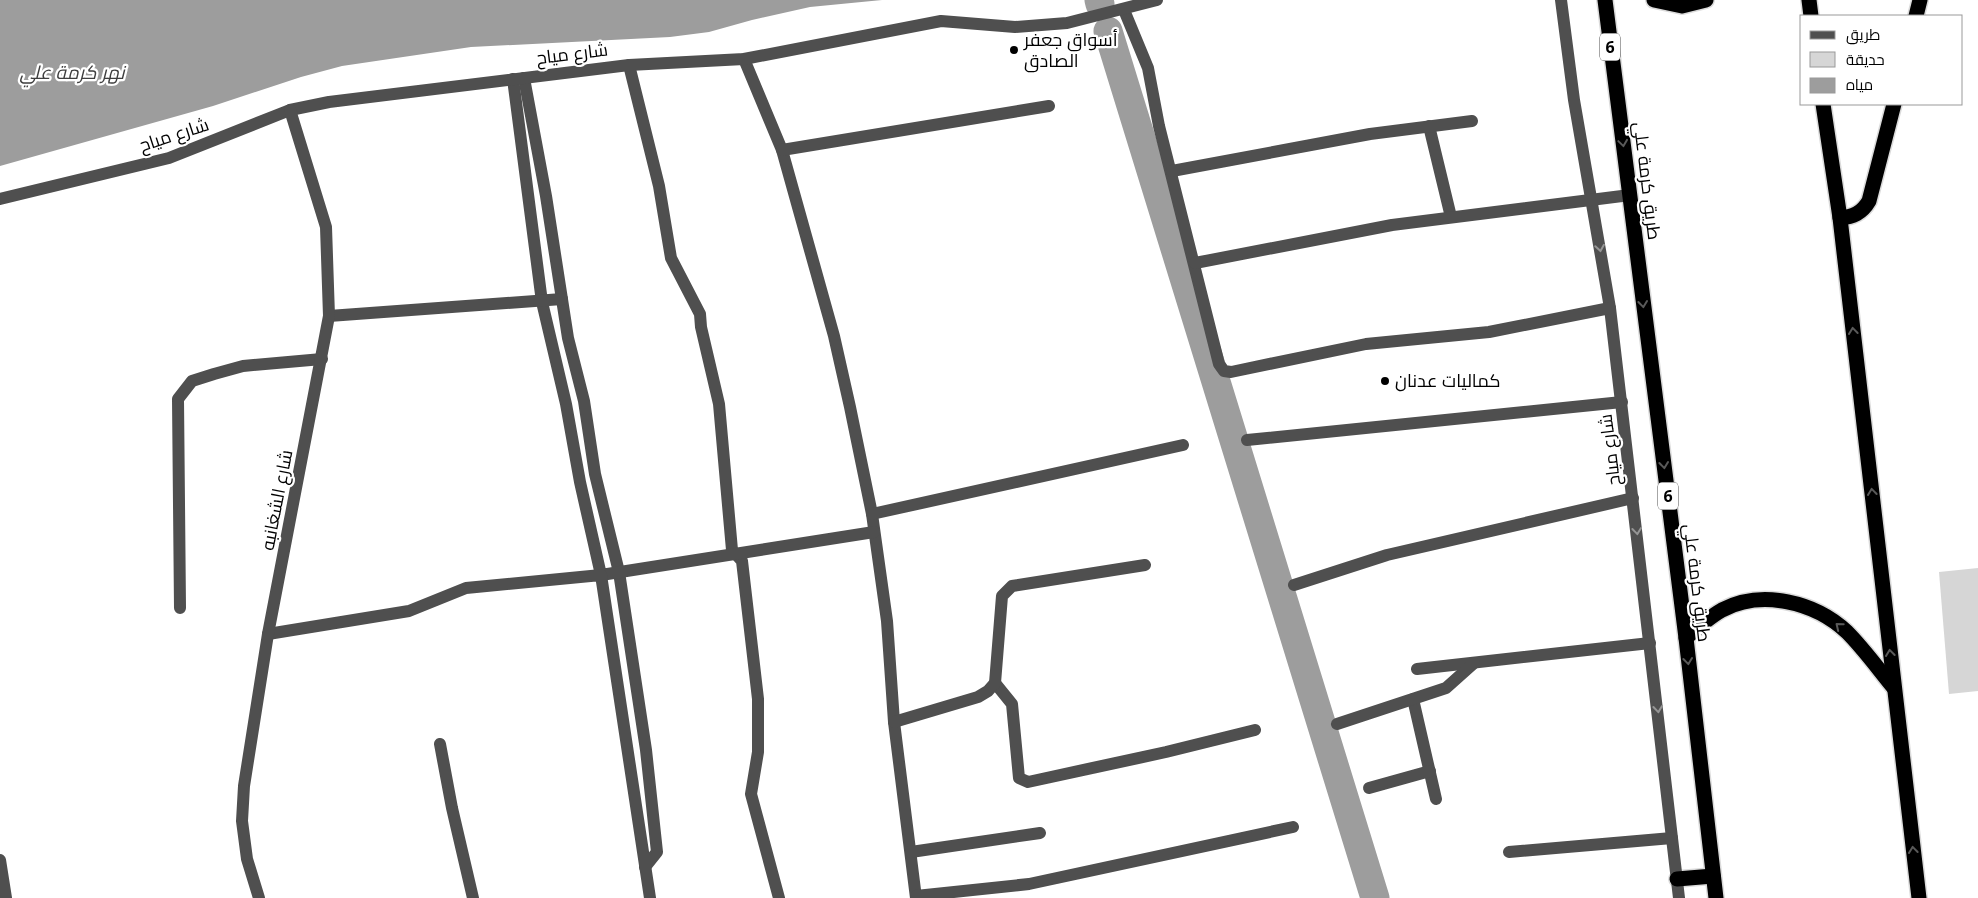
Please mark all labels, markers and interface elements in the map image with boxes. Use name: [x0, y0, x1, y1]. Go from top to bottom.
legend: [1800, 15, 1963, 105]
text: طريق: [1846, 24, 1880, 45]
place label: أسواق جعفر الصادق: [1023, 27, 1118, 73]
road number: 6: [1600, 34, 1620, 61]
street label: شارع مياح: [535, 37, 609, 70]
marker: أسواق جعفر الصادق: [1008, 44, 1020, 56]
text: حديقة: [1846, 49, 1885, 69]
water label: نهر كرمة علي: [19, 59, 127, 88]
text: مياه: [1846, 74, 1873, 94]
street label: شارع مياح: [136, 111, 212, 158]
street label: طريق كرمة علي: [1626, 121, 1667, 242]
one-way arrow: [1617, 139, 1628, 147]
one-way arrow: [1594, 244, 1605, 252]
one-way arrow: [1638, 299, 1648, 308]
one-way arrow: [1848, 326, 1859, 334]
place label: كماليات عدنان: [1395, 368, 1501, 392]
marker: كماليات عدنان: [1379, 375, 1391, 387]
street label: شارع مياح: [1593, 413, 1626, 487]
street label: شارع الشغانبه: [255, 447, 299, 552]
one-way arrow: [1658, 461, 1669, 469]
road number: 6: [1658, 482, 1678, 510]
one-way arrow: [1867, 488, 1878, 496]
street label: طريق كرمة علي: [1676, 523, 1717, 644]
one-way arrow: [1631, 527, 1642, 535]
one-way arrow: [1836, 623, 1845, 631]
one-way arrow: [1885, 649, 1896, 657]
one-way arrow: [1682, 657, 1693, 665]
one-way arrow: [1652, 706, 1663, 714]
one-way arrow: [1908, 845, 1919, 853]

